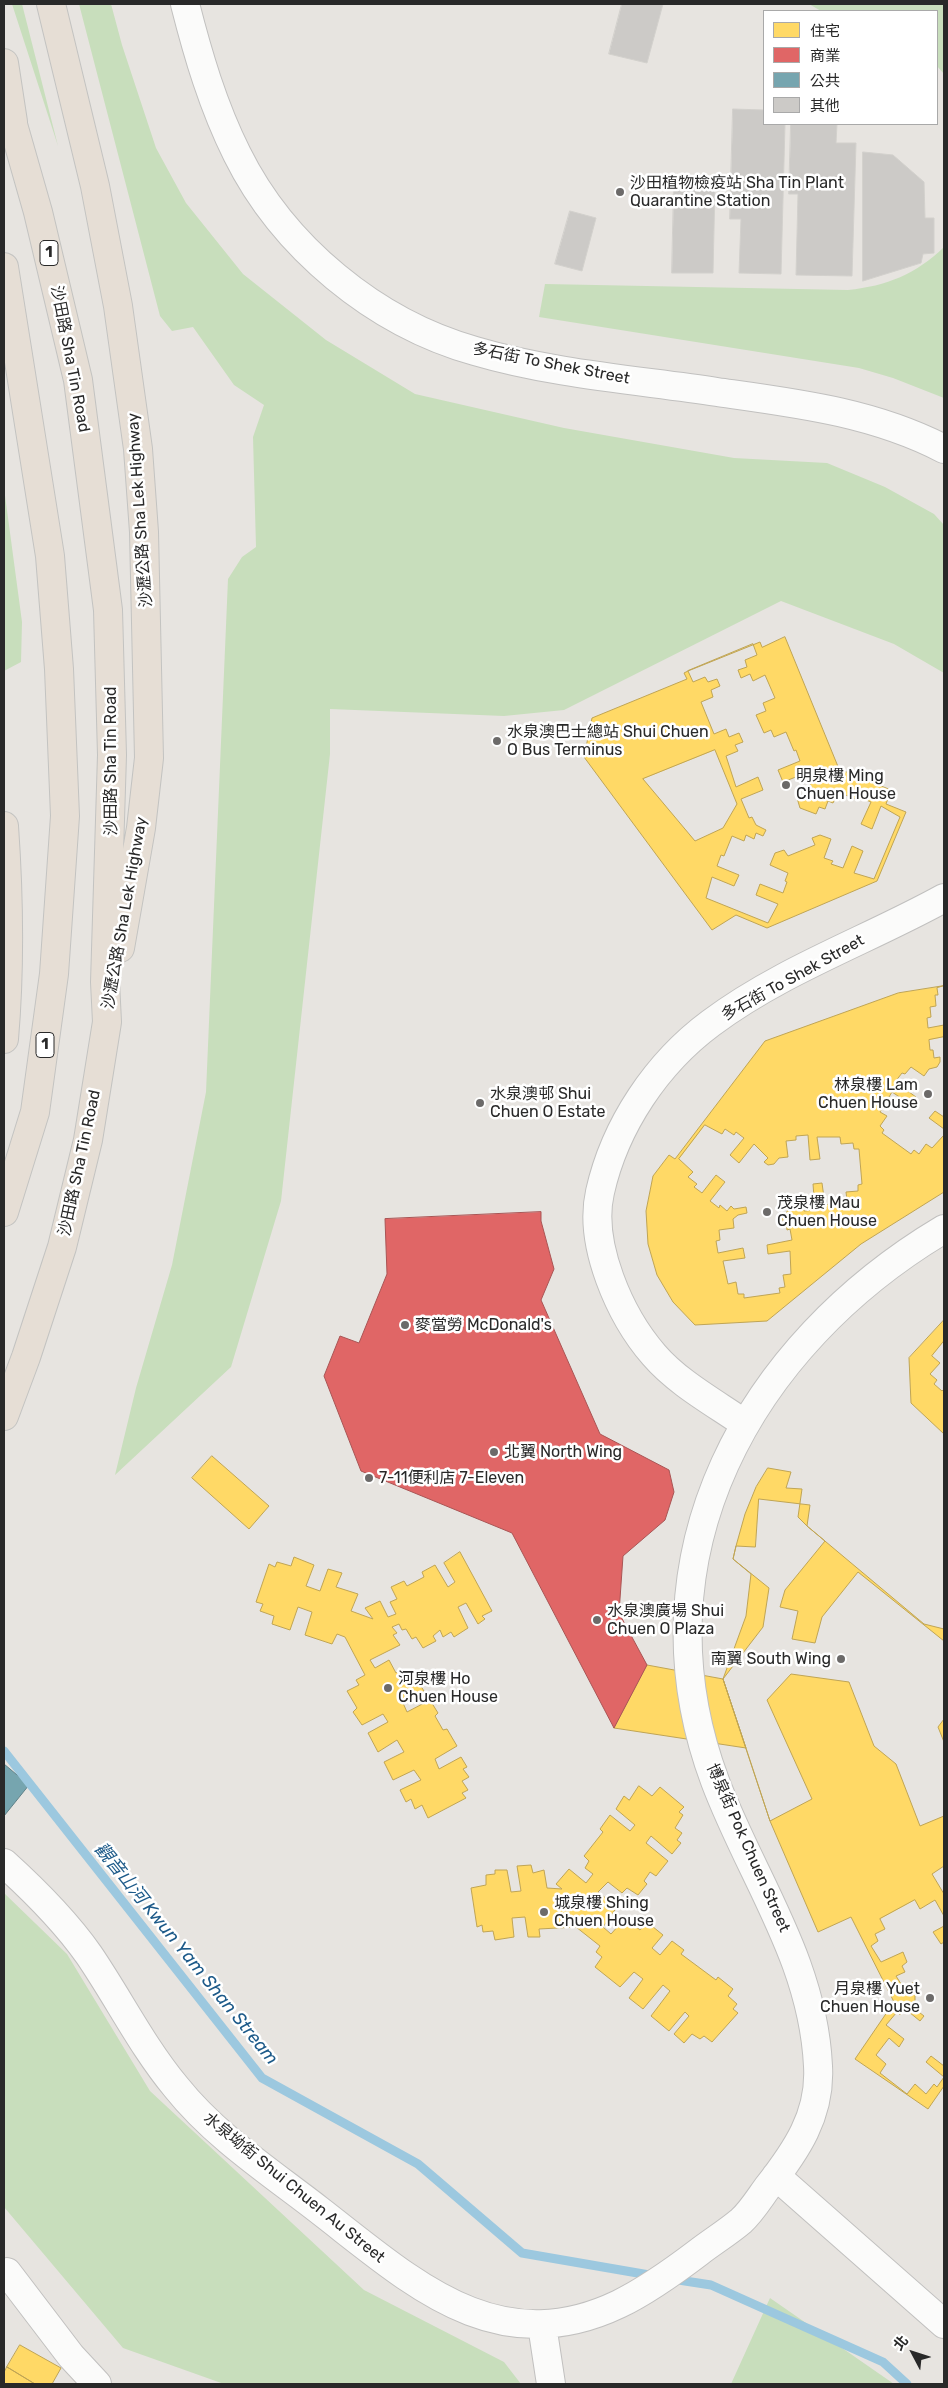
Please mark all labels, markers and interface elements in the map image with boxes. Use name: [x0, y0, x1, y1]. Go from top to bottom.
legend: [763, 10, 938, 125]
text: 住宅: [810, 22, 840, 40]
text: 商業: [810, 47, 840, 65]
text: 公共: [810, 72, 840, 90]
text: 其他: [810, 97, 840, 115]
place label: 沙田植物檢疫站 Sha Tin Plant Quarantine Station: [630, 173, 844, 211]
marker: 沙田植物檢疫站 Sha Tin Plant Quarantine Station: [614, 186, 626, 198]
road number: 1: [40, 240, 58, 266]
street label: 沙田路 Sha Tin Road: [46, 284, 94, 434]
street label: 多石街 To Shek Street: [471, 339, 631, 389]
street label: 沙瀝公路 Sha Lek Highway: [124, 412, 156, 608]
street label: 沙田路 Sha Tin Road: [101, 687, 121, 835]
place label: 水泉澳巴士總站 Shui Chuen O Bus Terminus: [507, 722, 709, 760]
marker: 水泉澳巴士總站 Shui Chuen O Bus Terminus: [491, 735, 503, 747]
place label: 明泉樓 Ming Chuen House: [796, 766, 896, 804]
marker: 明泉樓 Ming Chuen House: [780, 779, 792, 791]
street label: 沙瀝公路 Sha Lek Highway: [99, 815, 151, 1011]
street label: 多石街 To Shek Street: [718, 931, 868, 1025]
road number: 1: [36, 1032, 54, 1058]
place label: 林泉樓 Lam Chuen House: [818, 1075, 918, 1113]
place label: 水泉澳邨 Shui Chuen O Estate: [490, 1084, 605, 1122]
street label: 沙田路 Sha Tin Road: [55, 1088, 105, 1238]
marker: 林泉樓 Lam Chuen House: [922, 1088, 934, 1100]
marker: 水泉澳邨 Shui Chuen O Estate: [474, 1097, 486, 1109]
place label: 茂泉樓 Mau Chuen House: [777, 1193, 877, 1231]
marker: 茂泉樓 Mau Chuen House: [761, 1206, 773, 1218]
place label: 麥當勞 McDonald's: [415, 1315, 552, 1335]
marker: 麥當勞 McDonald's: [399, 1319, 411, 1331]
place label: 北翼 North Wing: [504, 1442, 622, 1462]
marker: 北翼 North Wing: [488, 1446, 500, 1458]
place label: 7-11便利店 7-Eleven: [379, 1468, 524, 1488]
marker: 7-11便利店 7-Eleven: [363, 1472, 375, 1484]
place label: 水泉澳廣場 Shui Chuen O Plaza: [607, 1601, 724, 1639]
marker: 水泉澳廣場 Shui Chuen O Plaza: [591, 1614, 603, 1626]
place label: 南翼 South Wing: [710, 1649, 831, 1669]
marker: 南翼 South Wing: [835, 1653, 847, 1665]
place label: 河泉樓 Ho Chuen House: [398, 1669, 498, 1707]
marker: 河泉樓 Ho Chuen House: [382, 1682, 394, 1694]
street label: 博泉街 Pok Chuen Street: [702, 1761, 794, 1935]
water label: 觀音山河 Kwun Yam Shan Stream: [90, 1839, 282, 2069]
place label: 城泉樓 Shing Chuen House: [554, 1893, 654, 1931]
marker: 城泉樓 Shing Chuen House: [538, 1906, 550, 1918]
place label: 月泉樓 Yuet Chuen House: [820, 1979, 920, 2017]
marker: 月泉樓 Yuet Chuen House: [924, 1992, 936, 2004]
street label: 水泉坳街 Shui Chuen Au Street: [199, 2109, 389, 2267]
north arrow: [888, 2328, 938, 2378]
text: 北: [890, 2332, 912, 2354]

